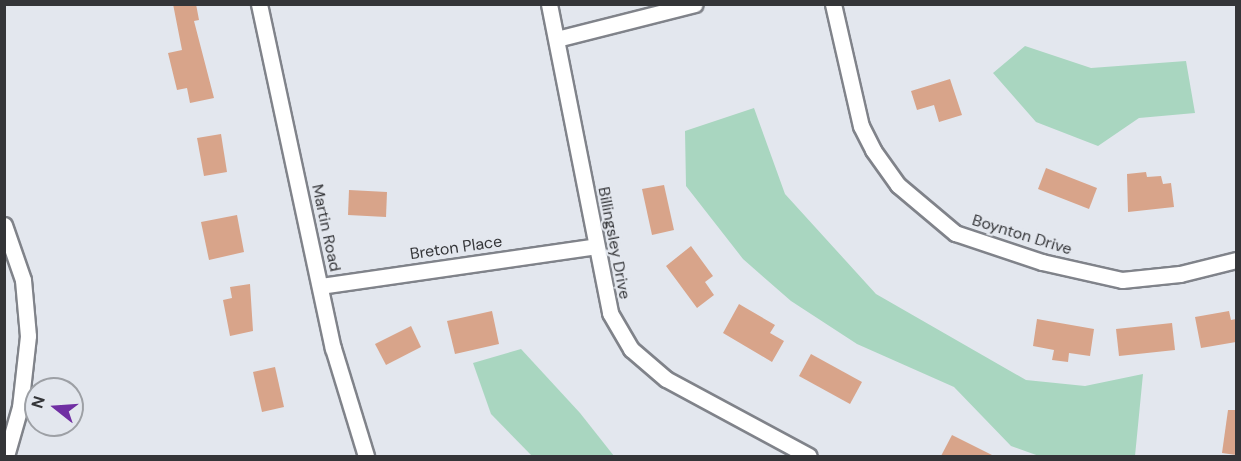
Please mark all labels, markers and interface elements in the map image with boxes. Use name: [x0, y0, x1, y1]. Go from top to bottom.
street label: Martin Road: [307, 183, 345, 273]
street label: Billingsley Drive: [594, 185, 634, 301]
street label: Boynton Drive: [970, 211, 1074, 259]
street label: Breton Place: [409, 232, 503, 264]
north arrow: [24, 377, 84, 437]
text: N: [26, 394, 50, 411]

